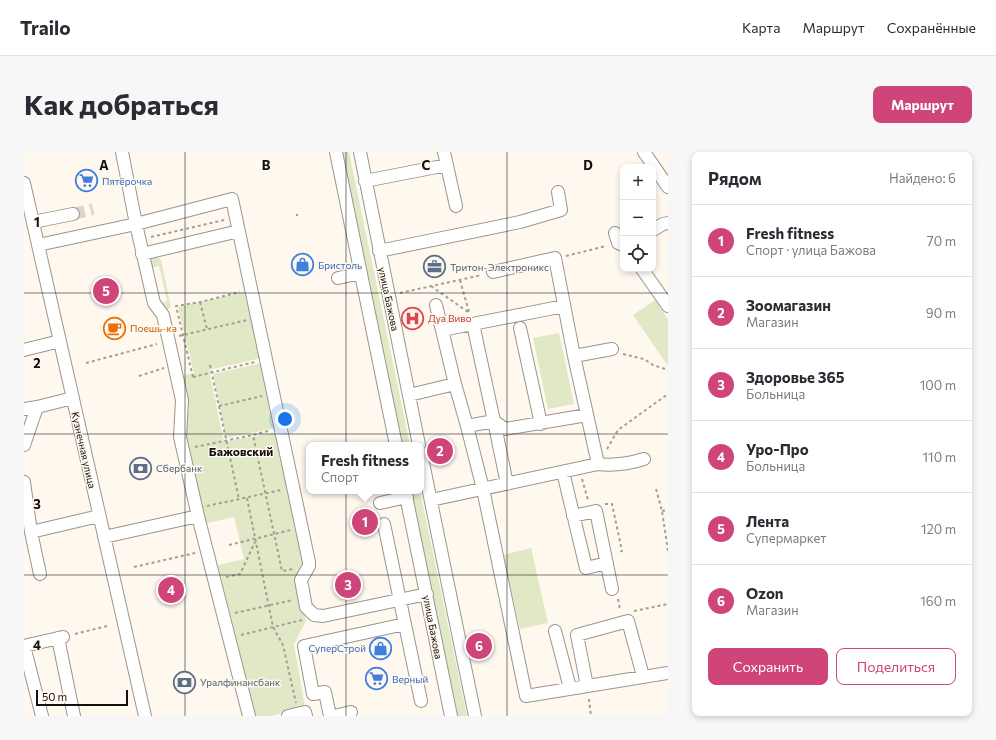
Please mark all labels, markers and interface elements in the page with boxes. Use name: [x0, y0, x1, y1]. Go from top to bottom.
text: Trailo: [20, 16, 71, 39]
text: Карта: [742, 19, 780, 36]
text: Маршрут: [802, 19, 865, 36]
text: Сохранённые: [887, 19, 976, 36]
button: Маршрут: [873, 86, 972, 123]
text: Как добраться: [24, 87, 219, 121]
text: A: [99, 157, 109, 173]
text: B: [262, 157, 271, 173]
text: C: [422, 157, 431, 173]
text: D: [583, 157, 593, 173]
map controls: [620, 164, 656, 272]
button: +: [620, 164, 656, 200]
supermarket icon: Пятёрочка: [73, 168, 99, 194]
text: Рядом: [708, 168, 762, 189]
text: Найдено: 6: [889, 170, 956, 186]
place label: Пятёрочка: [102, 175, 152, 187]
button: −: [620, 200, 656, 236]
text: 1: [34, 214, 40, 230]
text: Fresh fitness: [746, 224, 834, 242]
text: 1: [718, 233, 724, 249]
text: 70 m: [927, 233, 956, 249]
button: locate: [620, 236, 656, 272]
text: Спорт · улица Бажова: [746, 242, 876, 258]
shop icon: Бристоль: [289, 252, 315, 278]
office icon: Тритон-Электроникс: [422, 254, 448, 280]
place label: Бристоль: [318, 259, 362, 271]
place label: Тритон-Электроникс: [450, 261, 549, 273]
street label: улица Бажова: [376, 266, 402, 332]
pin: 5: [93, 276, 119, 306]
text: Зоомагазин: [746, 296, 831, 314]
hospital icon: Дуа Виво: [399, 305, 425, 331]
text: 2: [717, 305, 725, 321]
text: 90 m: [926, 305, 956, 321]
place label: Дуа Виво: [428, 312, 471, 324]
text: Магазин: [746, 314, 799, 330]
cafe icon: Поешь-ка: [101, 315, 127, 341]
place label: Поешь-ка: [130, 322, 177, 334]
text: 2: [33, 355, 41, 371]
text: Здоровье 365: [746, 368, 845, 386]
text: 3: [717, 377, 725, 393]
text: 100 m: [920, 377, 956, 393]
text: Больница: [746, 386, 805, 402]
your location: [275, 409, 295, 429]
street label: Кузнечная улица: [69, 411, 99, 489]
pin: 2: [427, 436, 453, 466]
text: Уро-Про: [746, 440, 809, 458]
popup: [306, 442, 424, 494]
district label: Бажовский: [209, 444, 273, 458]
text: 4: [717, 449, 725, 465]
text: 110 m: [923, 449, 956, 465]
text: Fresh fitness: [321, 451, 409, 469]
bank icon: Сбербанк: [127, 455, 153, 481]
text: Больница: [746, 458, 805, 474]
place label: Сбербанк: [156, 462, 203, 474]
text: Спорт: [321, 469, 359, 485]
text: 3: [33, 496, 41, 512]
pin: 1: [352, 507, 378, 537]
text: Лента: [746, 512, 789, 530]
text: 5: [717, 521, 725, 537]
text: 120 m: [921, 521, 956, 537]
text: Супермаркет: [746, 530, 826, 546]
pin: 3: [335, 570, 361, 600]
pin: 4: [158, 575, 184, 605]
text: Ozon: [746, 584, 784, 602]
text: 6: [717, 593, 725, 609]
text: 160 m: [920, 593, 956, 609]
street label: улица Бажова: [421, 594, 445, 660]
text: Магазин: [746, 602, 799, 618]
pin: 6: [466, 631, 492, 661]
shop icon: СуперСтрой: [368, 635, 394, 661]
text: 4: [33, 637, 41, 653]
place label: СуперСтрой: [308, 642, 366, 654]
button: Сохранить: [708, 648, 828, 685]
button: Поделиться: [836, 648, 956, 685]
supermarket icon: Верный: [363, 666, 389, 692]
bank icon: Уралфинансбанк: [171, 669, 197, 695]
place label: Верный: [392, 673, 428, 685]
place label: Уралфинансбанк: [200, 676, 281, 688]
scale bar: [36, 688, 128, 707]
text: 50 m: [42, 690, 67, 703]

